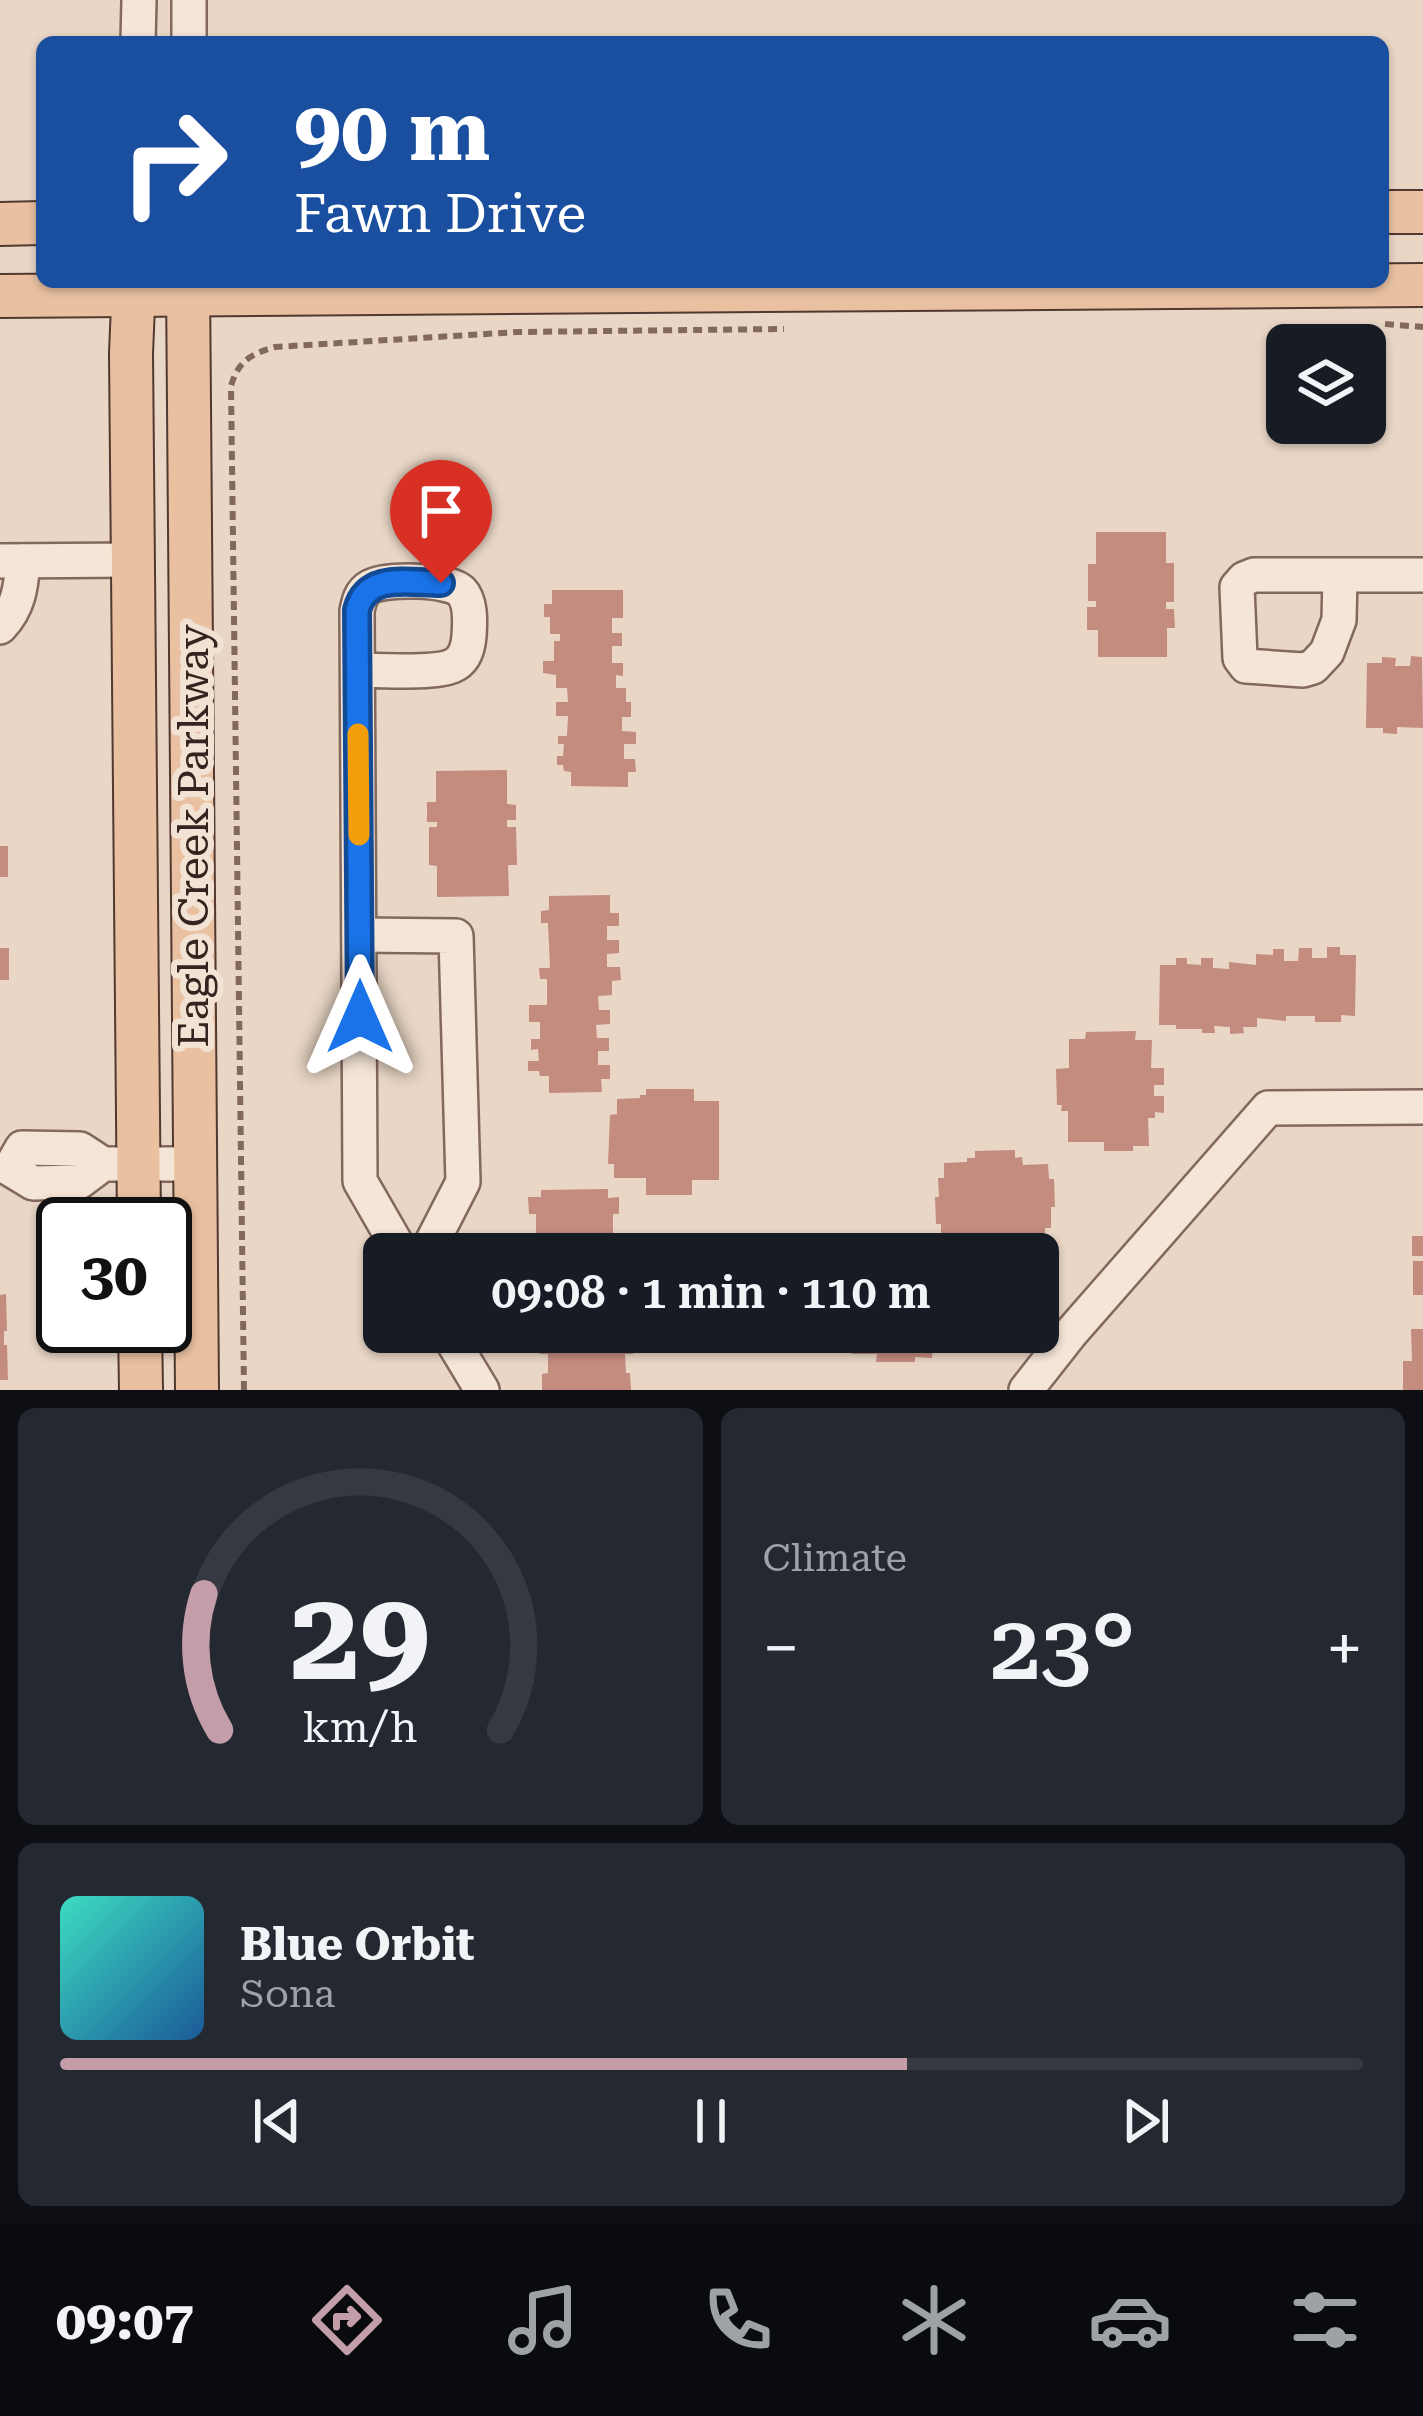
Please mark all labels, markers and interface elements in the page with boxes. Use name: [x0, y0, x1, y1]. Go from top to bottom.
text: 90 m: [294, 82, 490, 180]
icon: right: [96, 84, 252, 240]
text: Fawn Drive: [294, 182, 586, 245]
map controls: [1266, 324, 1386, 444]
button: layers: [1266, 324, 1386, 444]
pin: [390, 460, 492, 583]
icon: arrive: [408, 478, 474, 544]
street label: Eagle Creek Parkway: [169, 624, 218, 1048]
position arrow: [297, 954, 423, 1080]
speed limit sign: 30: [36, 1197, 192, 1353]
text: 09:08 · 1 min · 110 m: [491, 1266, 931, 1319]
text: Climate: [763, 1535, 907, 1581]
text: 29: [290, 1563, 430, 1709]
text: 23°: [990, 1596, 1135, 1701]
text: −: [763, 1610, 799, 1687]
text: +: [1326, 1610, 1363, 1687]
text: km/h: [303, 1701, 418, 1751]
text: Blue Orbit: [240, 1918, 475, 1971]
text: Sona: [240, 1971, 335, 2017]
icon: previous: [244, 2088, 310, 2154]
icon: pause: [678, 2088, 744, 2154]
icon: next: [1113, 2088, 1179, 2154]
icon: directions: [305, 2278, 389, 2362]
icon: music: [501, 2278, 585, 2362]
icon: phone: [696, 2278, 780, 2362]
icon: climate: [892, 2278, 976, 2362]
icon: car: [1088, 2278, 1172, 2362]
icon: filters: [1283, 2278, 1367, 2362]
text: 09:07: [56, 2289, 194, 2352]

